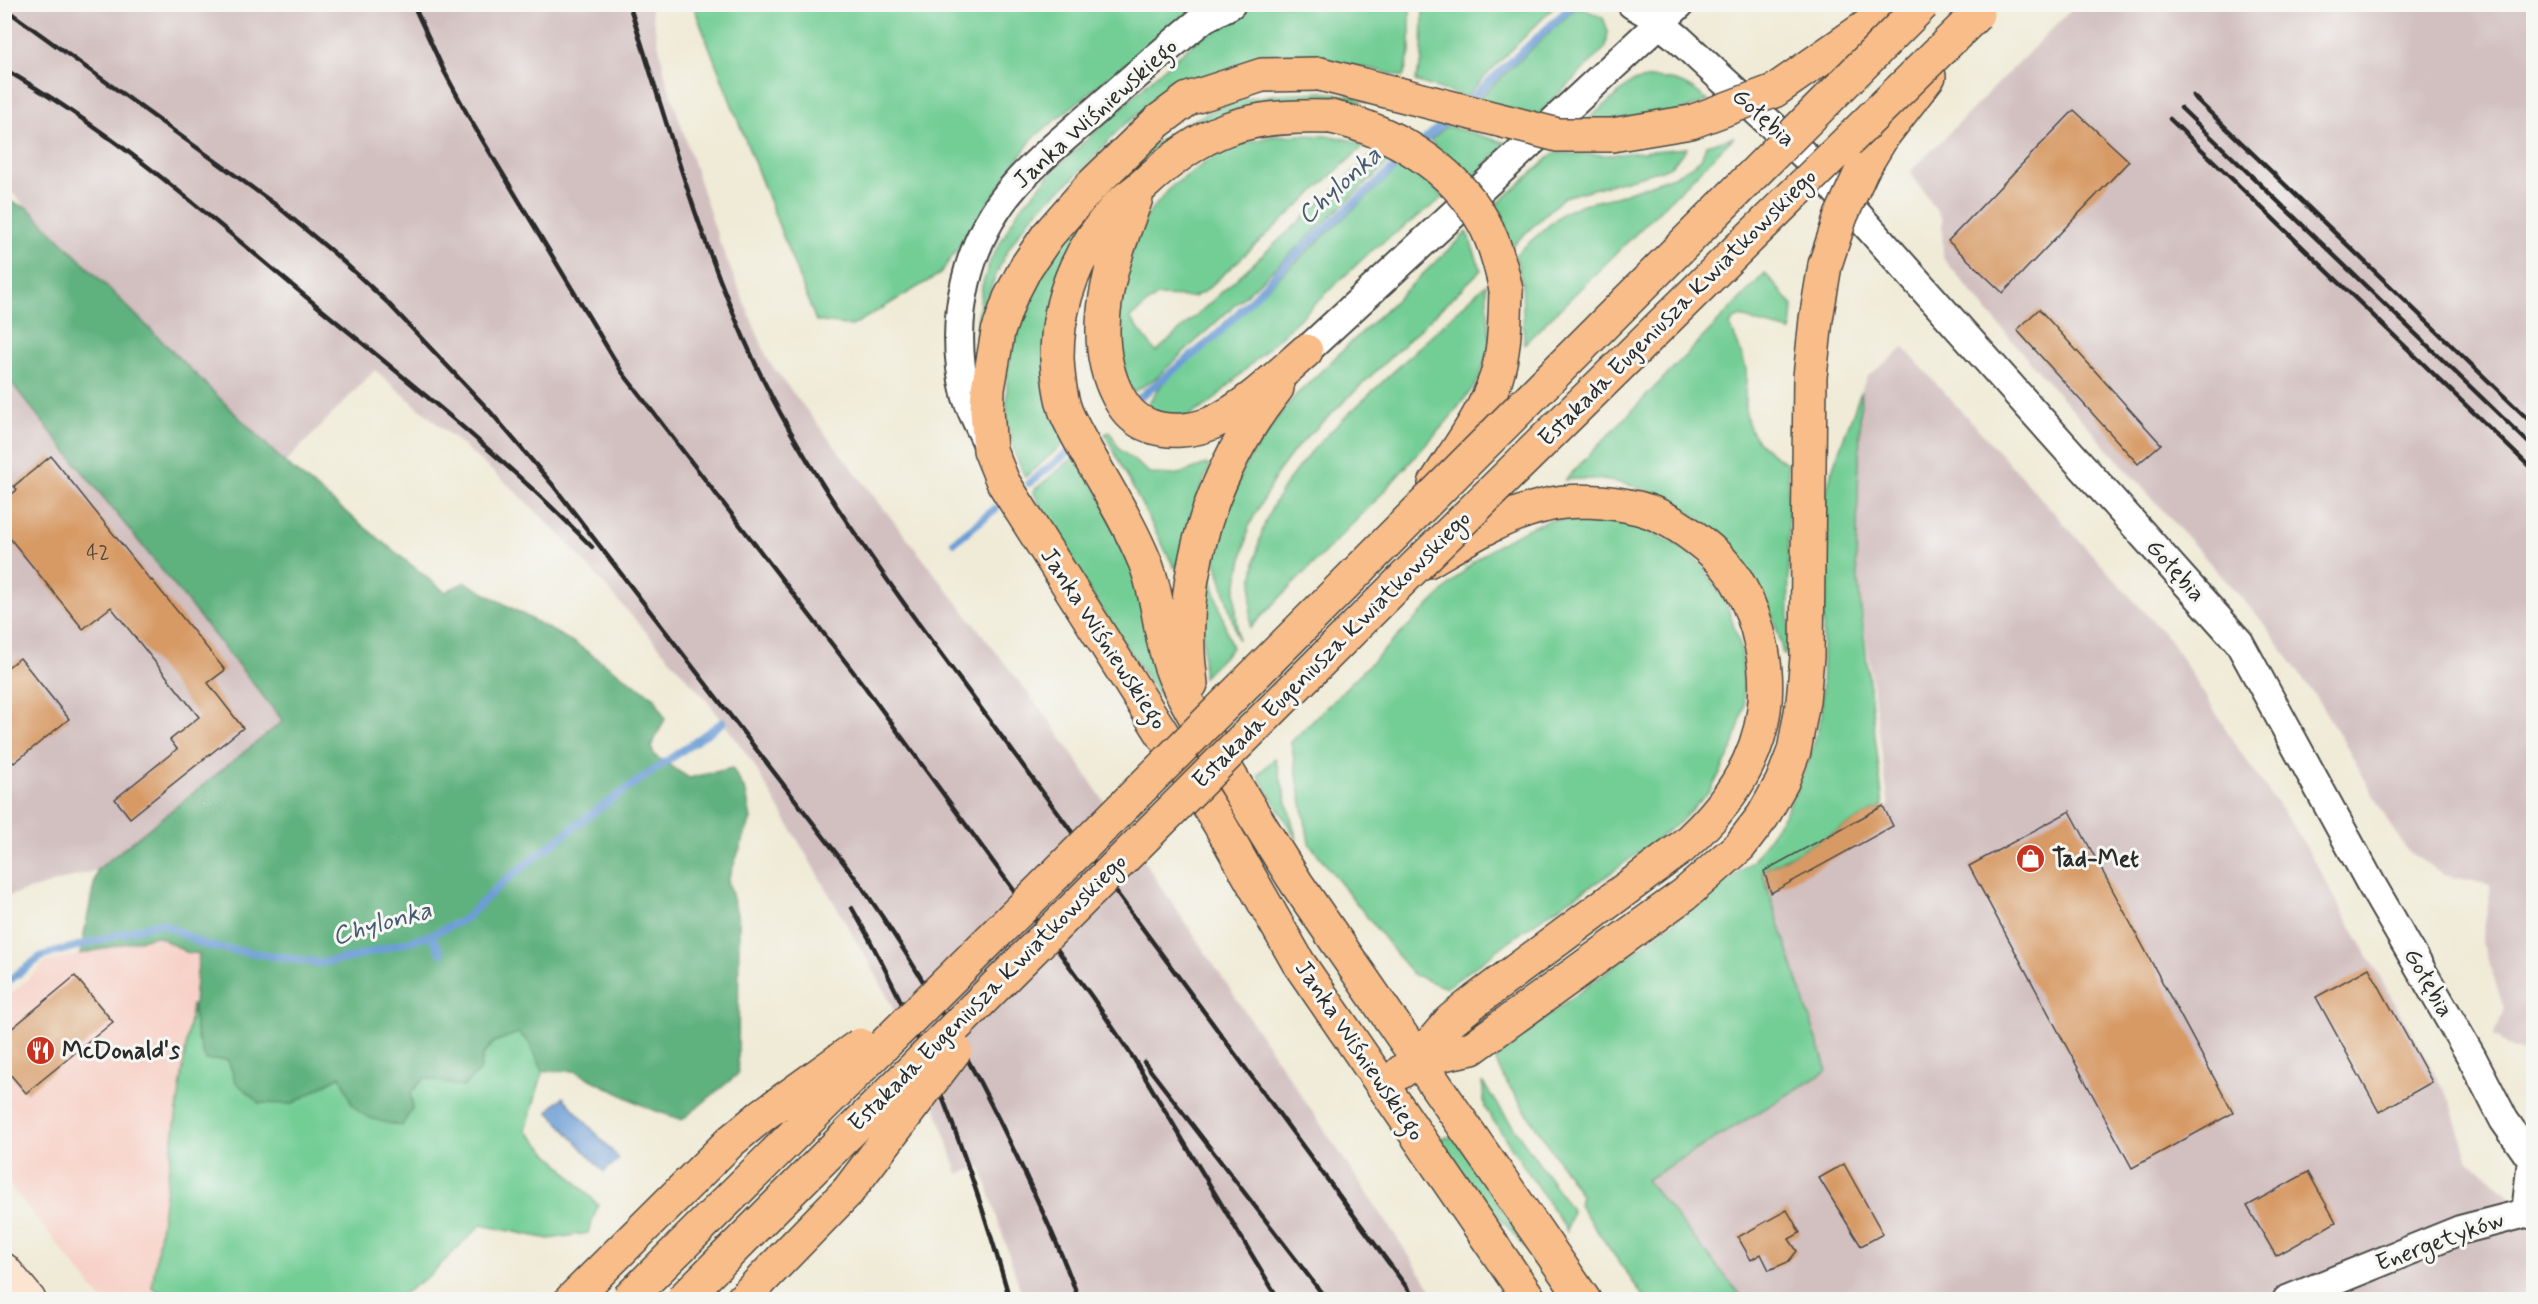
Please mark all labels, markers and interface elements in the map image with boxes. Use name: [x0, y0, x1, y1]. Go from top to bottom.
street label: Janka Wiśniewskiego: [1007, 32, 1187, 198]
street label: Gołębia: [1725, 81, 1801, 155]
water label: Chylonka: [1291, 139, 1389, 233]
street label: Estakada Eugeniusza Kwiatkowskiego: [1532, 162, 1825, 455]
street label: Estakada Eugeniusza Kwiatkowskiego: [1186, 504, 1479, 797]
street label: Gołębia: [2138, 533, 2212, 609]
house number: 42: [86, 539, 110, 567]
street label: Janka Wiśniewskiego: [1030, 542, 1174, 738]
shop icon: Tad-Met: [2015, 843, 2047, 875]
place label: Tad-Met: [2052, 844, 2139, 875]
street label: Estakada Eugeniusza Kwiatkowskiego: [842, 847, 1135, 1140]
water label: Chylonka: [328, 894, 436, 954]
street label: Gołębia: [2396, 943, 2460, 1023]
street label: Janka Wiśniewskiego: [1285, 955, 1431, 1149]
restaurant icon: McDonald's: [25, 1035, 57, 1067]
place label: McDonald's: [62, 1036, 180, 1067]
street label: Energetyków: [2372, 1204, 2509, 1281]

